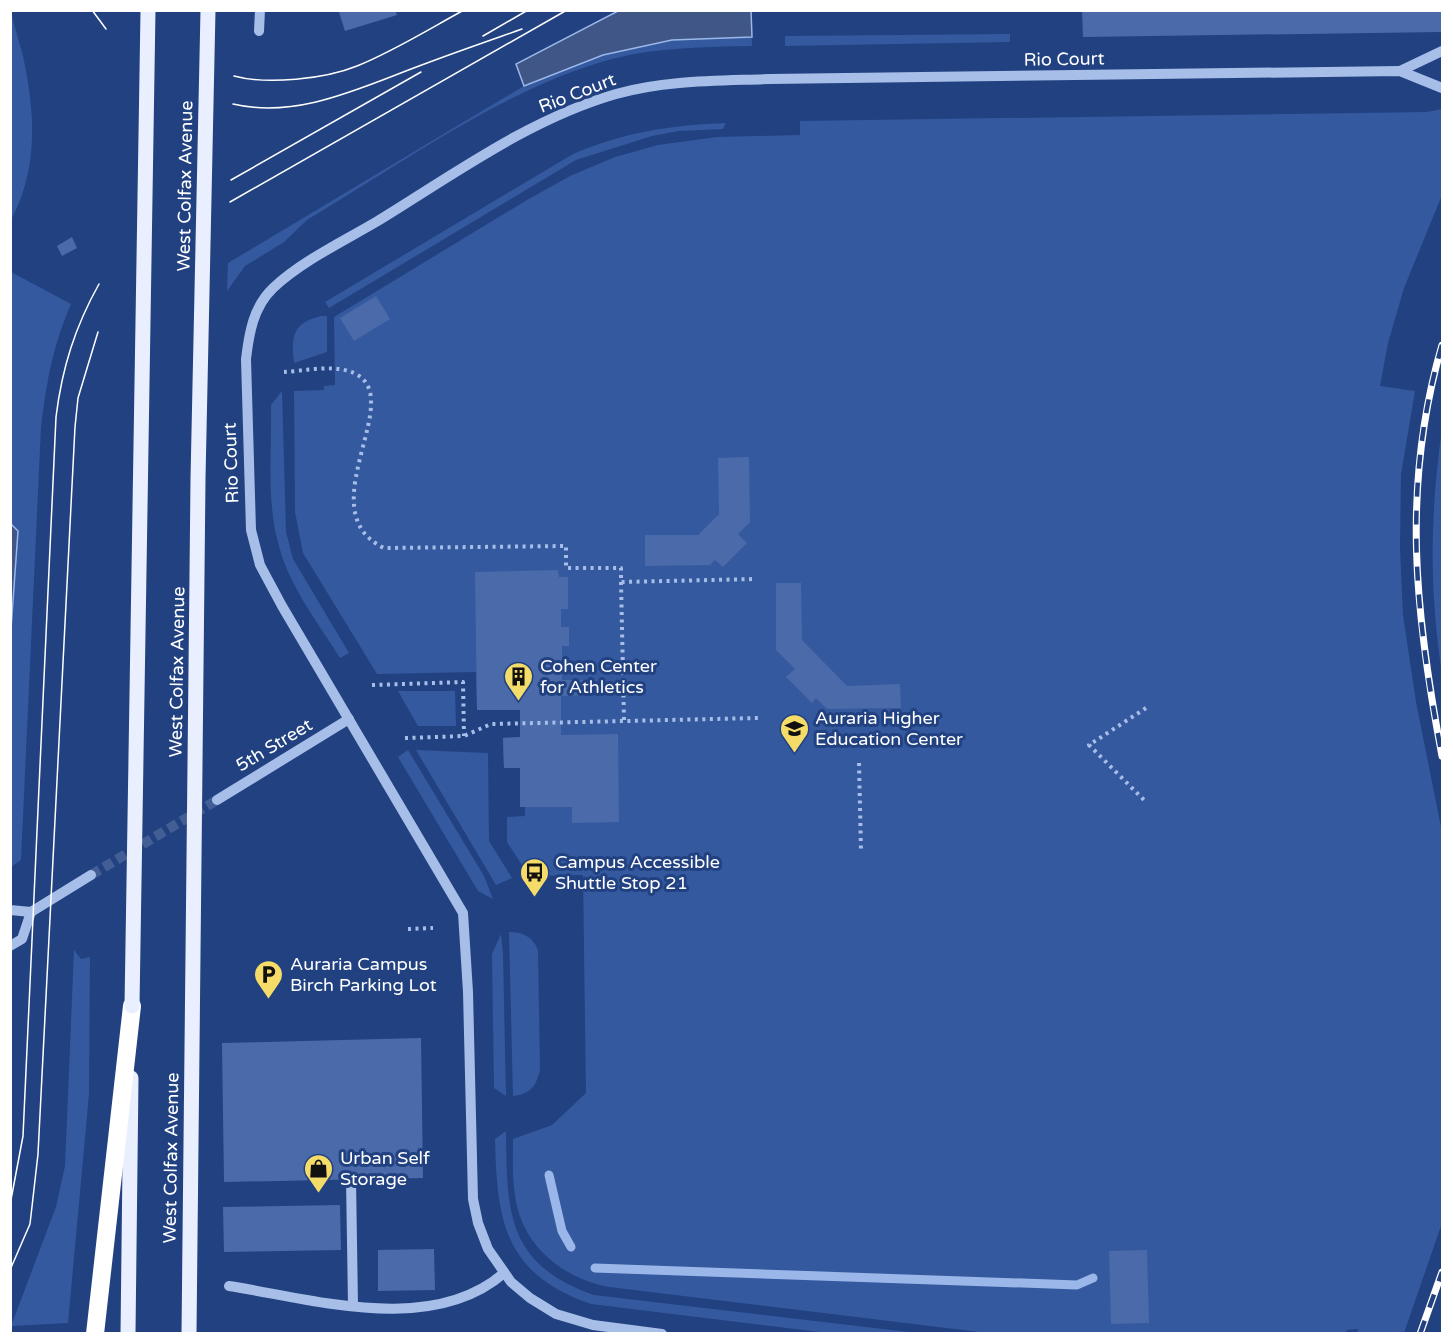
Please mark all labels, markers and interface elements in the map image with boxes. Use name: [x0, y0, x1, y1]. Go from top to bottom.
street label: Rio Court: [1023, 47, 1105, 71]
street label: Rio Court: [535, 68, 619, 118]
street label: West Colfax Avenue: [173, 100, 197, 272]
street label: Rio Court: [219, 422, 243, 504]
street label: West Colfax Avenue: [165, 586, 189, 758]
place label: Cohen Center for Athletics: [540, 655, 657, 698]
building icon: Cohen Center for Athletics: [503, 660, 535, 702]
place label: Auraria Higher Education Center: [815, 707, 963, 750]
school or university icon: Auraria Higher Education Center: [778, 712, 810, 754]
street label: 5th Street: [232, 714, 316, 776]
place label: Campus Accessible Shuttle Stop 21: [555, 851, 720, 894]
bus stop icon: Campus Accessible Shuttle Stop 21: [518, 856, 550, 898]
place label: Auraria Campus Birch Parking Lot: [290, 953, 437, 996]
parking icon: Auraria Campus Birch Parking Lot: [253, 958, 285, 1000]
street label: West Colfax Avenue: [159, 1072, 183, 1244]
place label: Urban Self Storage: [340, 1147, 430, 1190]
shop icon: Urban Self Storage: [303, 1152, 335, 1194]

